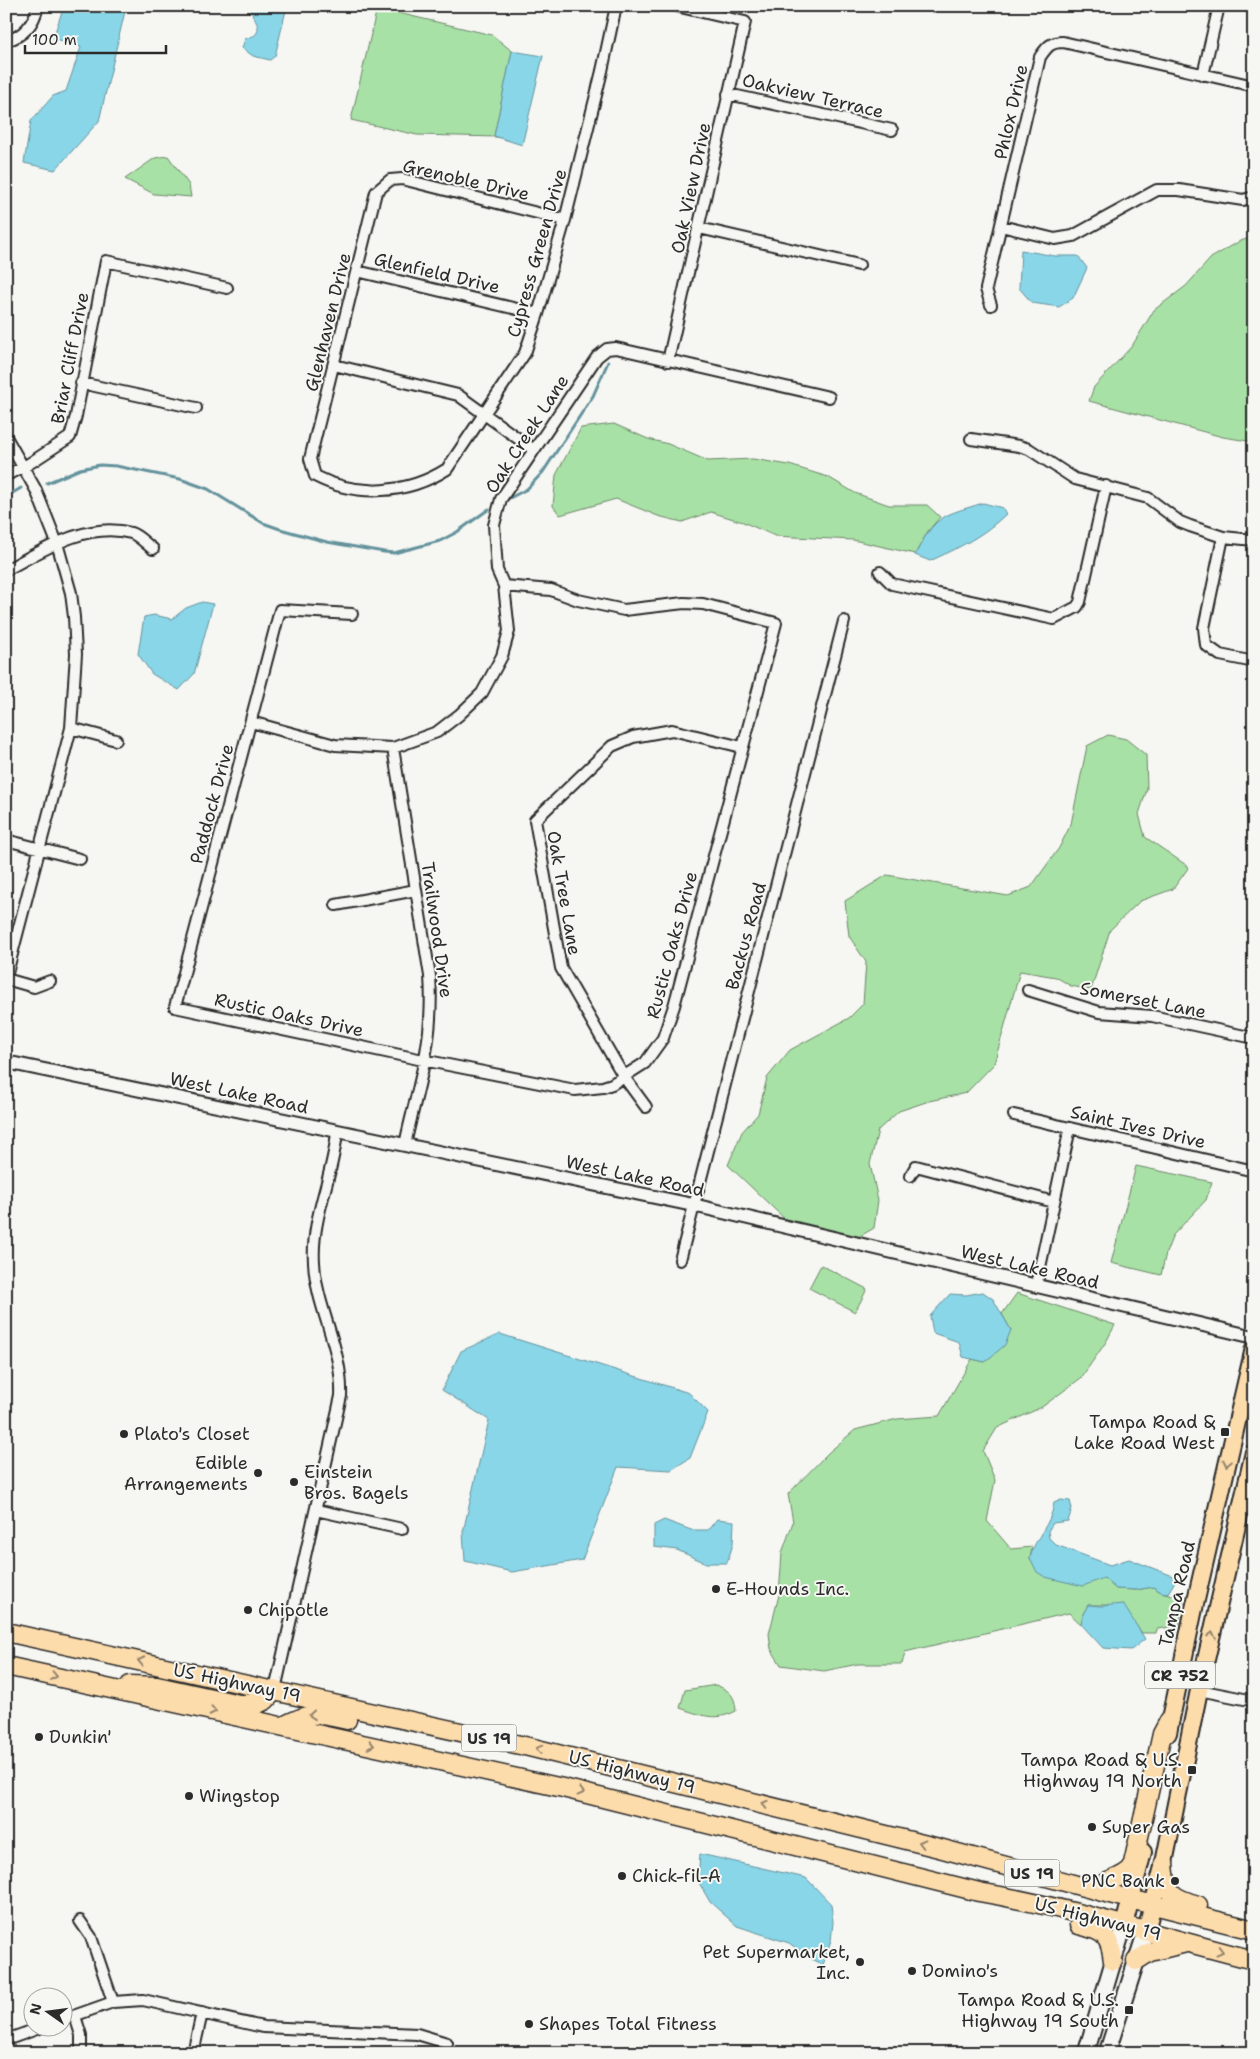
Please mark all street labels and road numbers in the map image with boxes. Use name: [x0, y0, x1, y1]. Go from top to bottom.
street label: Phlox Drive: [988, 62, 1034, 162]
street label: Oakview Terrace: [740, 68, 886, 124]
street label: Oak View Drive: [665, 120, 717, 256]
street label: Grenoble Drive: [400, 154, 532, 206]
street label: Cypress Green Drive: [501, 166, 573, 340]
street label: Glenfield Drive: [372, 247, 502, 299]
street label: Glenhaven Drive: [299, 250, 357, 394]
street label: Briar Cliff Drive: [45, 290, 95, 426]
street label: Oak Creek Lane: [480, 370, 574, 498]
street label: Paddock Drive: [184, 741, 240, 867]
street label: Oak Tree Lane: [541, 829, 587, 957]
street label: Trailwood Drive: [416, 860, 458, 1000]
street label: Rustic Oaks Drive: [641, 869, 703, 1021]
street label: Backus Road: [720, 880, 772, 992]
street label: Somerset Lane: [1078, 976, 1208, 1024]
street label: Rustic Oaks Drive: [212, 988, 366, 1042]
street label: West Lake Road: [167, 1067, 311, 1119]
street label: Saint Ives Drive: [1068, 1100, 1208, 1154]
street label: West Lake Road: [563, 1150, 707, 1202]
street label: West Lake Road: [959, 1239, 1101, 1295]
street label: Tampa Road: [1153, 1539, 1201, 1649]
street label: US Highway 19: [171, 1658, 303, 1708]
road number: CR 752: [1145, 1662, 1215, 1688]
road number: US 19: [462, 1725, 516, 1752]
street label: US Highway 19: [566, 1745, 698, 1799]
road number: US 19: [1004, 1860, 1060, 1886]
street label: US Highway 19: [1032, 1892, 1164, 1946]

